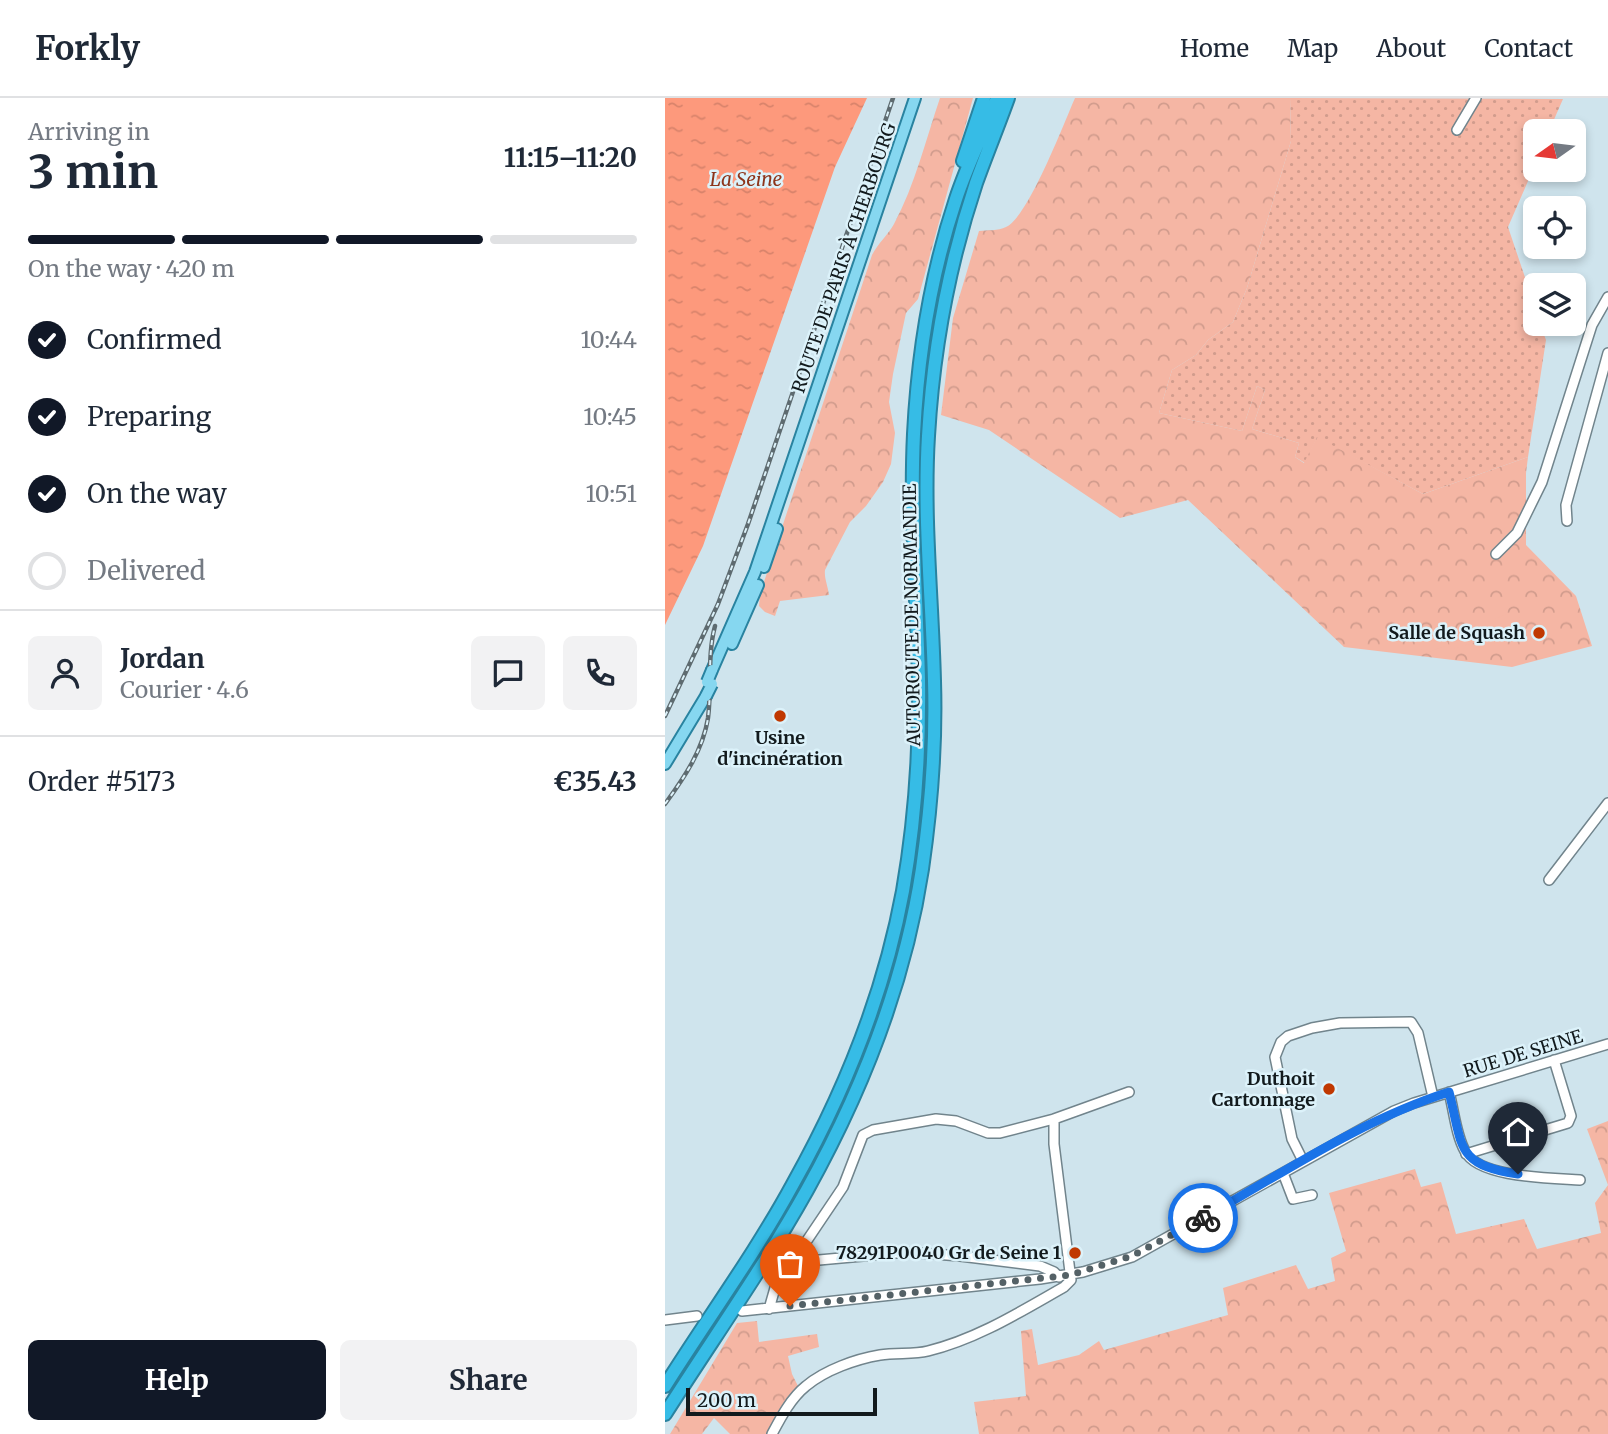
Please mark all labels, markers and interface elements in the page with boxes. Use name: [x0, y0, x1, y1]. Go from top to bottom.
text: Forkly: [35, 28, 140, 69]
text: Home: [1180, 33, 1249, 64]
text: Map: [1287, 33, 1338, 64]
text: About: [1376, 33, 1446, 64]
text: Contact: [1484, 33, 1573, 64]
text: Arriving in: [28, 117, 150, 146]
north arrow: [1523, 119, 1585, 182]
map controls: [1523, 119, 1586, 336]
street label: ROUTE DE PARIS À CHERBOURG: [786, 120, 901, 396]
text: 11:15–11:20: [504, 141, 637, 174]
text: 3 min: [28, 143, 158, 201]
water label: La Seine: [710, 167, 783, 191]
button: locate: [1523, 196, 1586, 259]
text: On the way · 420 m: [28, 254, 234, 283]
button: layers: [1523, 273, 1586, 336]
icon: check: [28, 321, 66, 359]
text: Confirmed: [87, 323, 222, 356]
text: 10:44: [580, 325, 637, 354]
icon: check: [28, 398, 66, 436]
text: Preparing: [87, 400, 211, 433]
text: 10:45: [583, 402, 637, 431]
icon: check: [28, 475, 66, 513]
text: On the way: [87, 477, 227, 510]
text: 10:51: [585, 479, 637, 508]
street label: AUTOROUTE DE NORMANDIE: [898, 483, 925, 748]
text: Delivered: [87, 554, 206, 587]
place label: Salle de Squash: [1388, 621, 1525, 644]
marker: Salle de Squash: [1531, 625, 1547, 641]
button: person: [28, 636, 102, 710]
button: chat: [471, 636, 545, 710]
button: phone: [563, 636, 637, 710]
text: Jordan: [120, 642, 205, 675]
text: Courier · 4.6: [120, 675, 249, 704]
marker: Usine d'incinération: [772, 708, 788, 724]
place label: Usine d'incinération: [717, 726, 843, 770]
text: Order #5173: [28, 765, 176, 798]
text: €35.43: [553, 765, 637, 798]
street label: RUE DE SEINE: [1460, 1024, 1586, 1083]
place label: Duthoit Cartonnage: [1212, 1067, 1316, 1111]
marker: Duthoit Cartonnage: [1321, 1081, 1337, 1097]
pin: [1488, 1102, 1548, 1174]
icon: home: [1499, 1113, 1537, 1151]
courier: [1168, 1183, 1238, 1253]
icon: bike: [1184, 1199, 1222, 1237]
pin: [760, 1234, 820, 1306]
place label: 78291P0040 Gr de Seine 1: [836, 1241, 1061, 1264]
icon: bag: [771, 1245, 809, 1283]
marker: 78291P0040 Gr de Seine 1: [1067, 1245, 1083, 1261]
button: Help: [28, 1340, 326, 1420]
button: Share: [340, 1340, 637, 1420]
scale bar: [686, 1385, 877, 1417]
text: 200 m: [697, 1388, 756, 1412]

